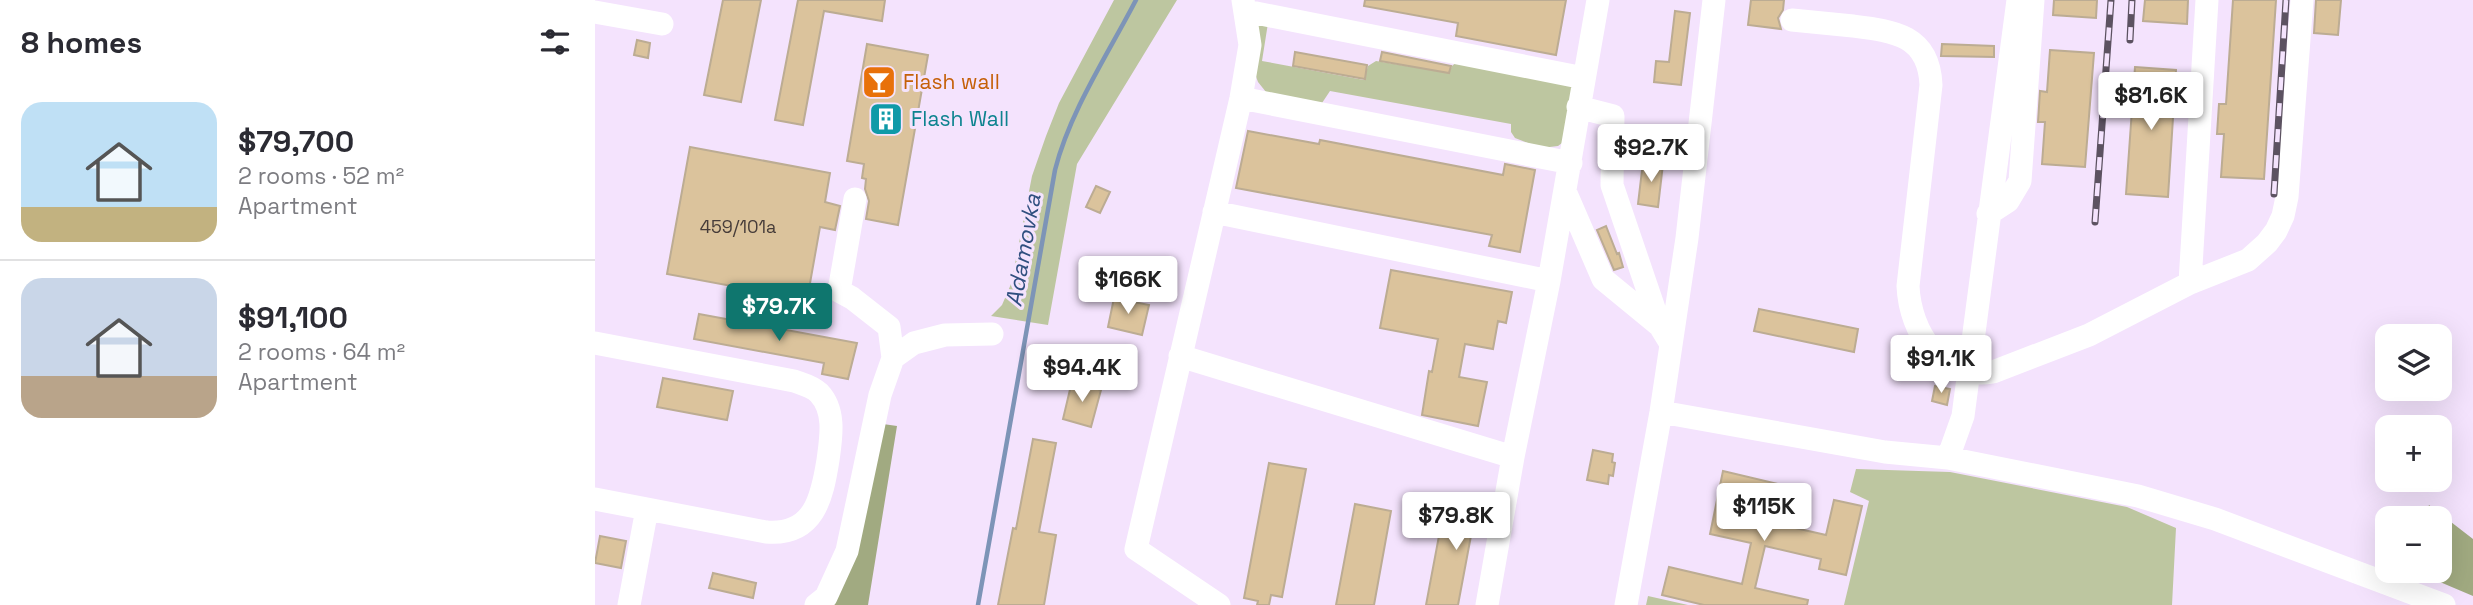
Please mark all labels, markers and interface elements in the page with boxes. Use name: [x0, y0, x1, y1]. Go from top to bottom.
text: 8 homes: [21, 23, 142, 62]
icon: filters: [536, 23, 574, 61]
bar icon: Flash wall: [860, 63, 898, 101]
place label: Flash wall: [903, 68, 1000, 95]
pin: $81.6K: [2094, 72, 2208, 132]
text: $81.6K: [2114, 80, 2188, 110]
building icon: Flash Wall: [867, 100, 905, 138]
place label: Flash Wall: [911, 105, 1009, 132]
text: $79,700: [238, 122, 354, 161]
pin: $92.7K: [1594, 124, 1708, 184]
icon: home: [77, 130, 161, 214]
text: $92.7K: [1613, 132, 1689, 162]
text: 2 rooms · 52 m²: [238, 161, 404, 191]
text: Apartment: [238, 191, 358, 221]
water label: Adamovka: [998, 191, 1048, 309]
house number: 459/101a: [700, 215, 776, 238]
pin: $166K: [1079, 256, 1177, 316]
text: $166K: [1094, 264, 1162, 294]
pin: $79.7K: [722, 284, 836, 343]
text: $79.7K: [742, 291, 816, 321]
text: $91,100: [238, 298, 348, 337]
icon: home: [77, 306, 161, 390]
map controls: [2375, 324, 2452, 583]
button: layers: [2375, 324, 2452, 401]
pin: $91.1K: [1884, 336, 1998, 395]
text: 2 rooms · 64 m²: [238, 337, 405, 367]
text: $91.1K: [1907, 343, 1976, 373]
pin: $94.4K: [1025, 344, 1139, 404]
text: $94.4K: [1043, 352, 1121, 382]
text: Apartment: [238, 367, 358, 397]
button: +: [2375, 415, 2452, 492]
pin: $115K: [1715, 484, 1813, 543]
text: $115K: [1733, 491, 1795, 521]
pin: $79.8K: [1399, 492, 1513, 552]
text: $79.8K: [1418, 500, 1494, 530]
button: −: [2375, 506, 2452, 583]

